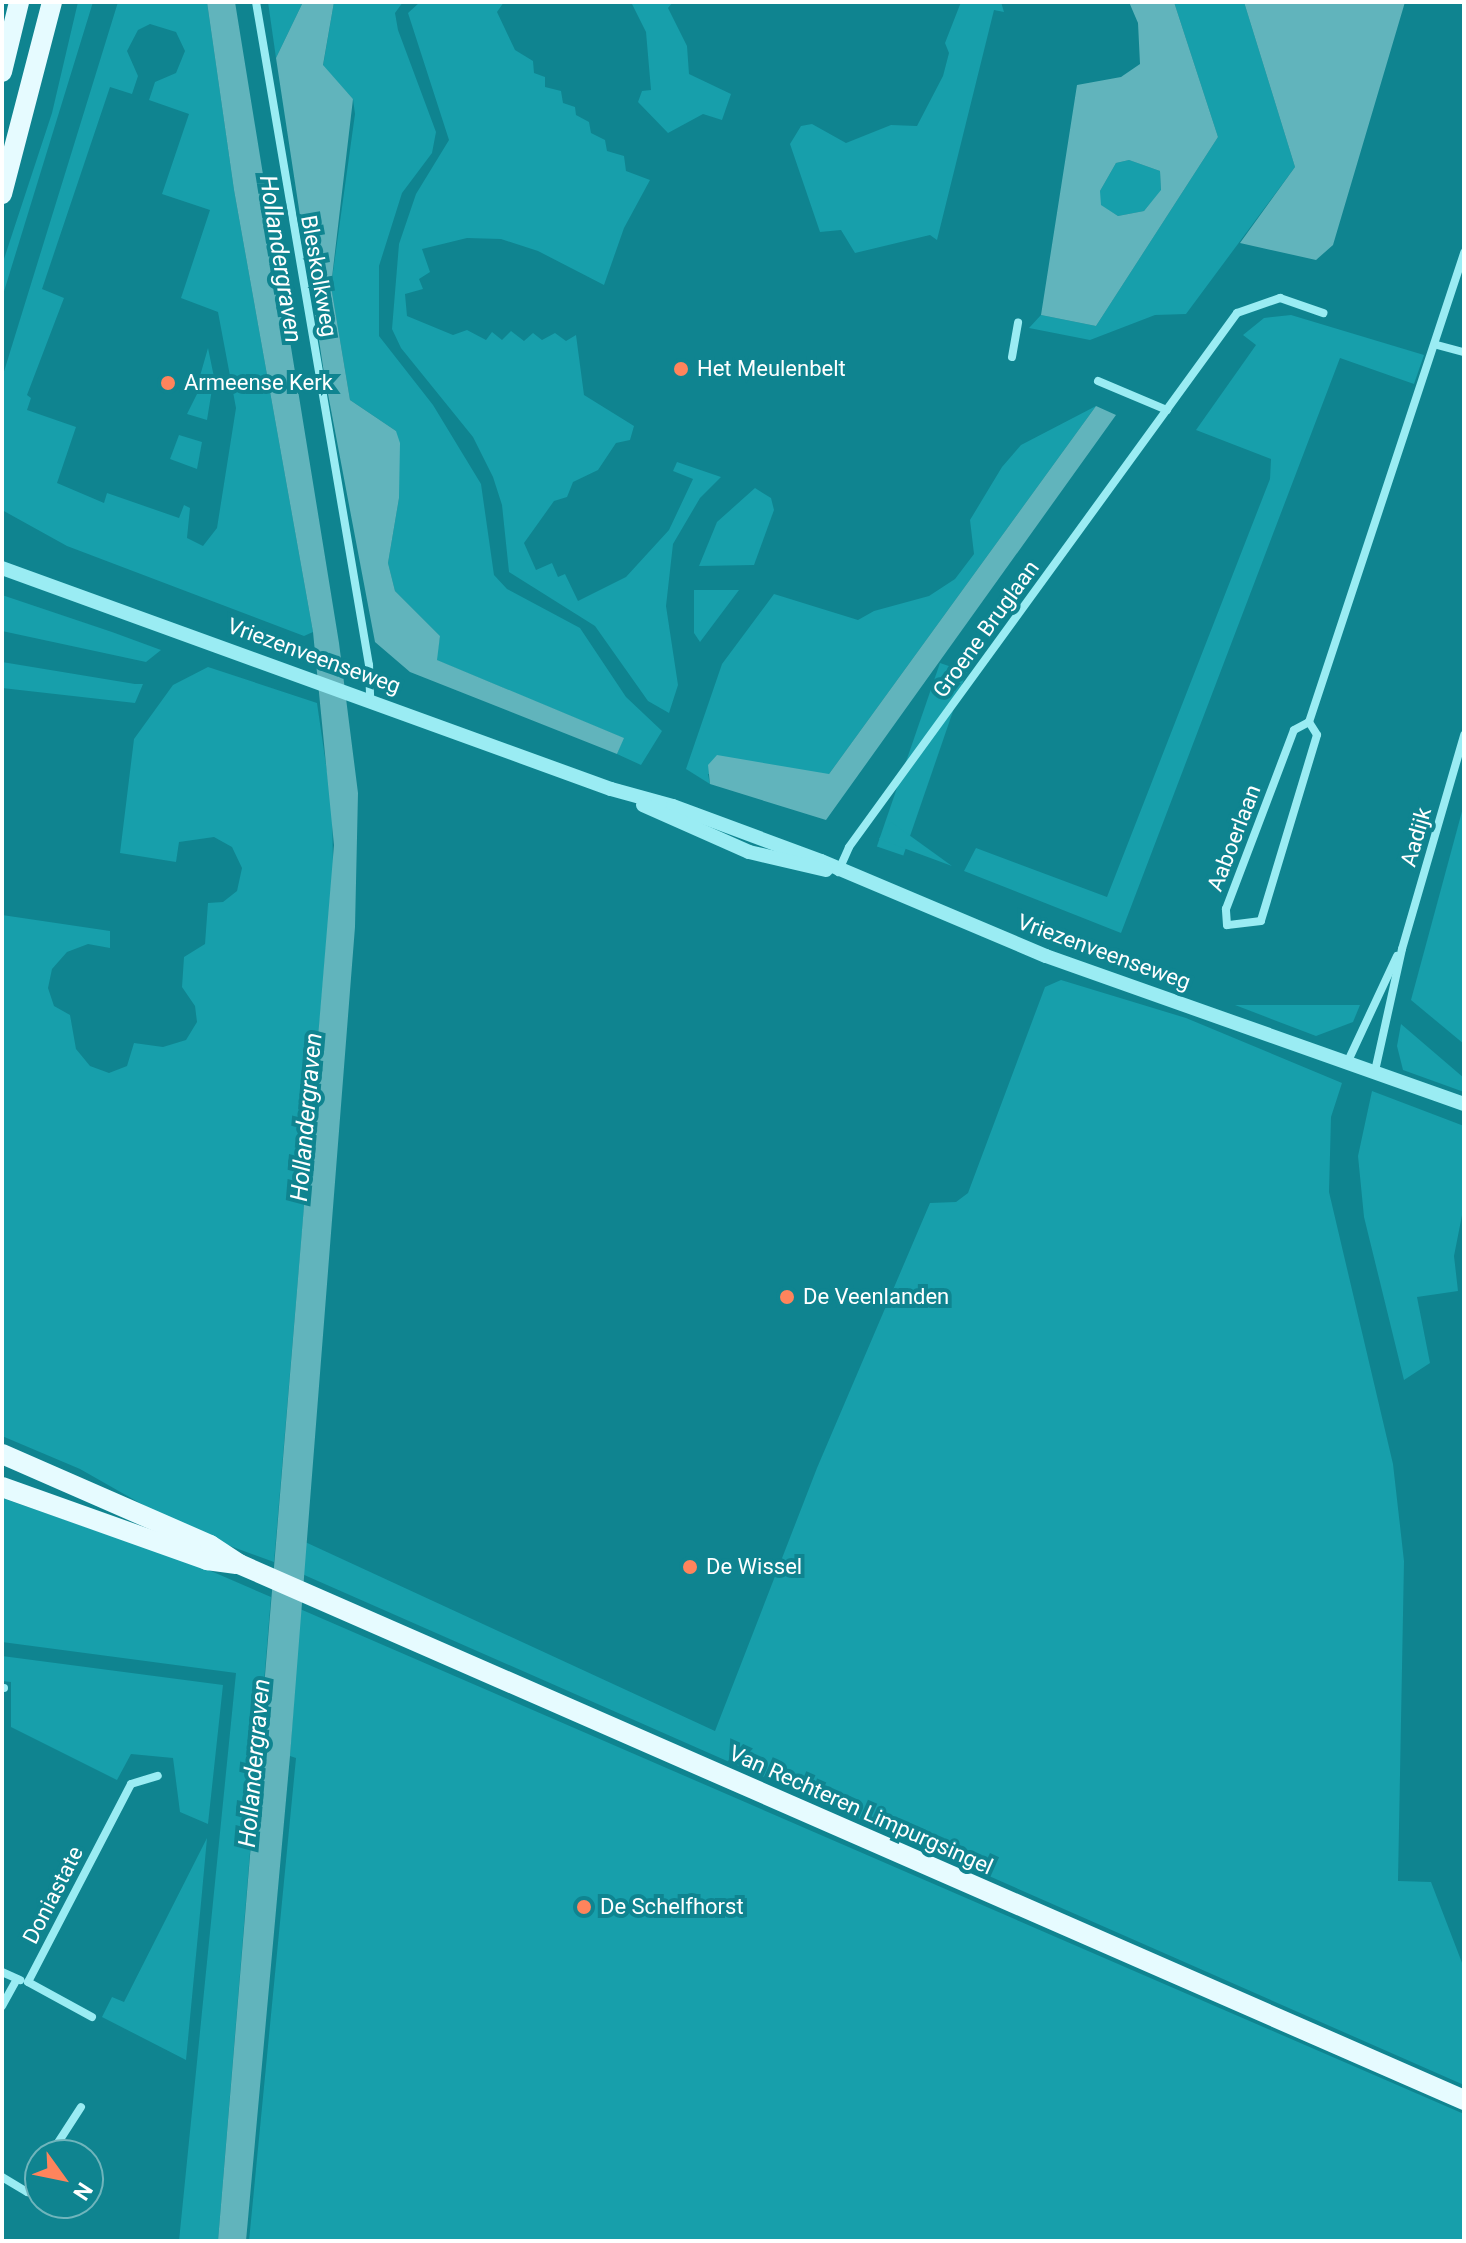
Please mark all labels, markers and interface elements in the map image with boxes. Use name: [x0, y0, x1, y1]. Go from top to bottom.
water label: Hollandergraven: [253, 173, 307, 345]
street label: Bleskolkweg: [295, 213, 343, 339]
place label: Het Meulenbelt: [697, 356, 846, 382]
marker: Het Meulenbelt: [672, 360, 690, 378]
place label: Armeense Kerk: [184, 370, 333, 396]
marker: Armeense Kerk: [159, 374, 177, 392]
street label: Groene Bruglaan: [927, 555, 1045, 703]
street label: Vriezenveenseweg: [224, 612, 404, 700]
street label: Aaboerlaan: [1202, 781, 1266, 895]
street label: Aadijk: [1395, 804, 1437, 870]
street label: Vriezenveenseweg: [1014, 908, 1194, 996]
water label: Hollandergraven: [285, 1031, 329, 1203]
place label: De Veenlanden: [803, 1284, 949, 1310]
marker: De Veenlanden: [778, 1288, 796, 1306]
place label: De Wissel: [706, 1554, 802, 1580]
marker: De Wissel: [681, 1558, 699, 1576]
water label: Hollandergraven: [233, 1677, 277, 1849]
street label: Van Rechteren Limpurgsingel: [725, 1740, 997, 1880]
street label: Doniastate: [17, 1842, 89, 1948]
place label: De Schelfhorst: [600, 1894, 744, 1920]
marker: De Schelfhorst: [575, 1898, 593, 1916]
north arrow: [24, 2139, 104, 2219]
text: N: [68, 2178, 98, 2205]

